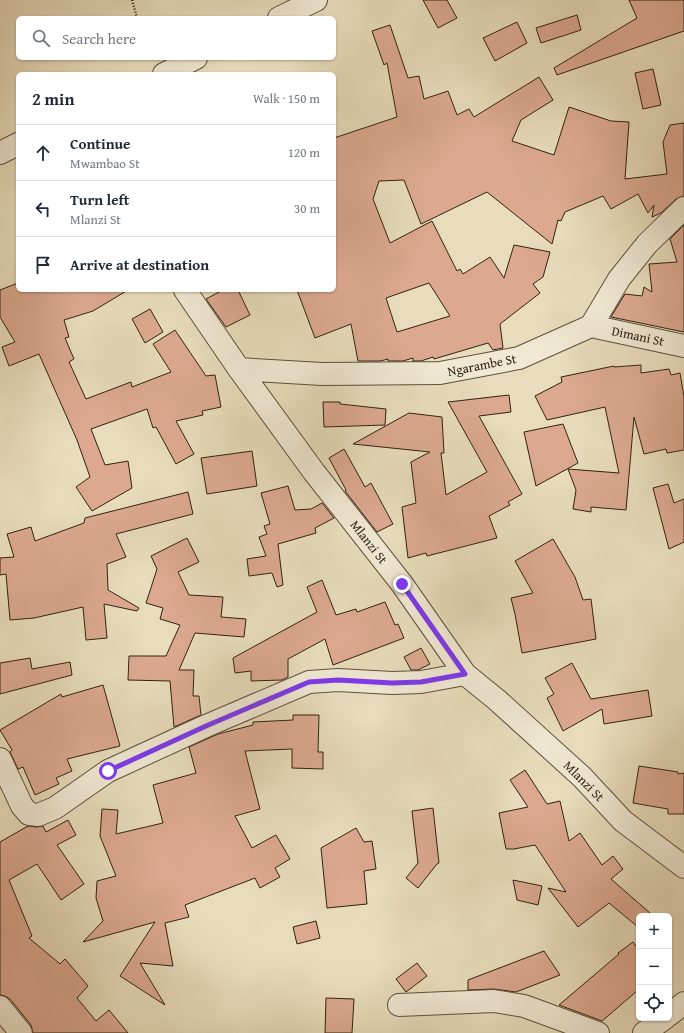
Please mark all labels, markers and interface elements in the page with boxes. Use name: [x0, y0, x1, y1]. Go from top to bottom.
search box: [16, 16, 336, 60]
icon: search: [30, 27, 52, 49]
text: Search here: [62, 28, 136, 49]
text: 2 min: [32, 86, 74, 111]
text: Walk · 150 m: [253, 89, 320, 108]
text: Continue: [70, 133, 131, 154]
icon: ahead: [32, 142, 54, 164]
text: 120 m: [288, 143, 320, 162]
text: Mwambao St: [70, 154, 140, 173]
text: Turn left: [70, 189, 129, 210]
icon: left: [32, 198, 54, 220]
text: 30 m: [294, 199, 320, 218]
text: Mlanzi St: [70, 210, 121, 229]
icon: arrive: [32, 254, 54, 276]
text: Arrive at destination: [70, 254, 209, 275]
street label: Dimani St: [610, 321, 666, 351]
street label: Ngarambe St: [446, 349, 518, 381]
street label: Mlanzi St: [346, 516, 392, 568]
route end: [393, 575, 411, 593]
street label: Mlanzi St: [559, 756, 609, 806]
route start: [99, 762, 117, 780]
map controls: [636, 913, 672, 1021]
button: +: [636, 913, 672, 949]
button: −: [636, 949, 672, 985]
button: locate: [636, 985, 672, 1021]

